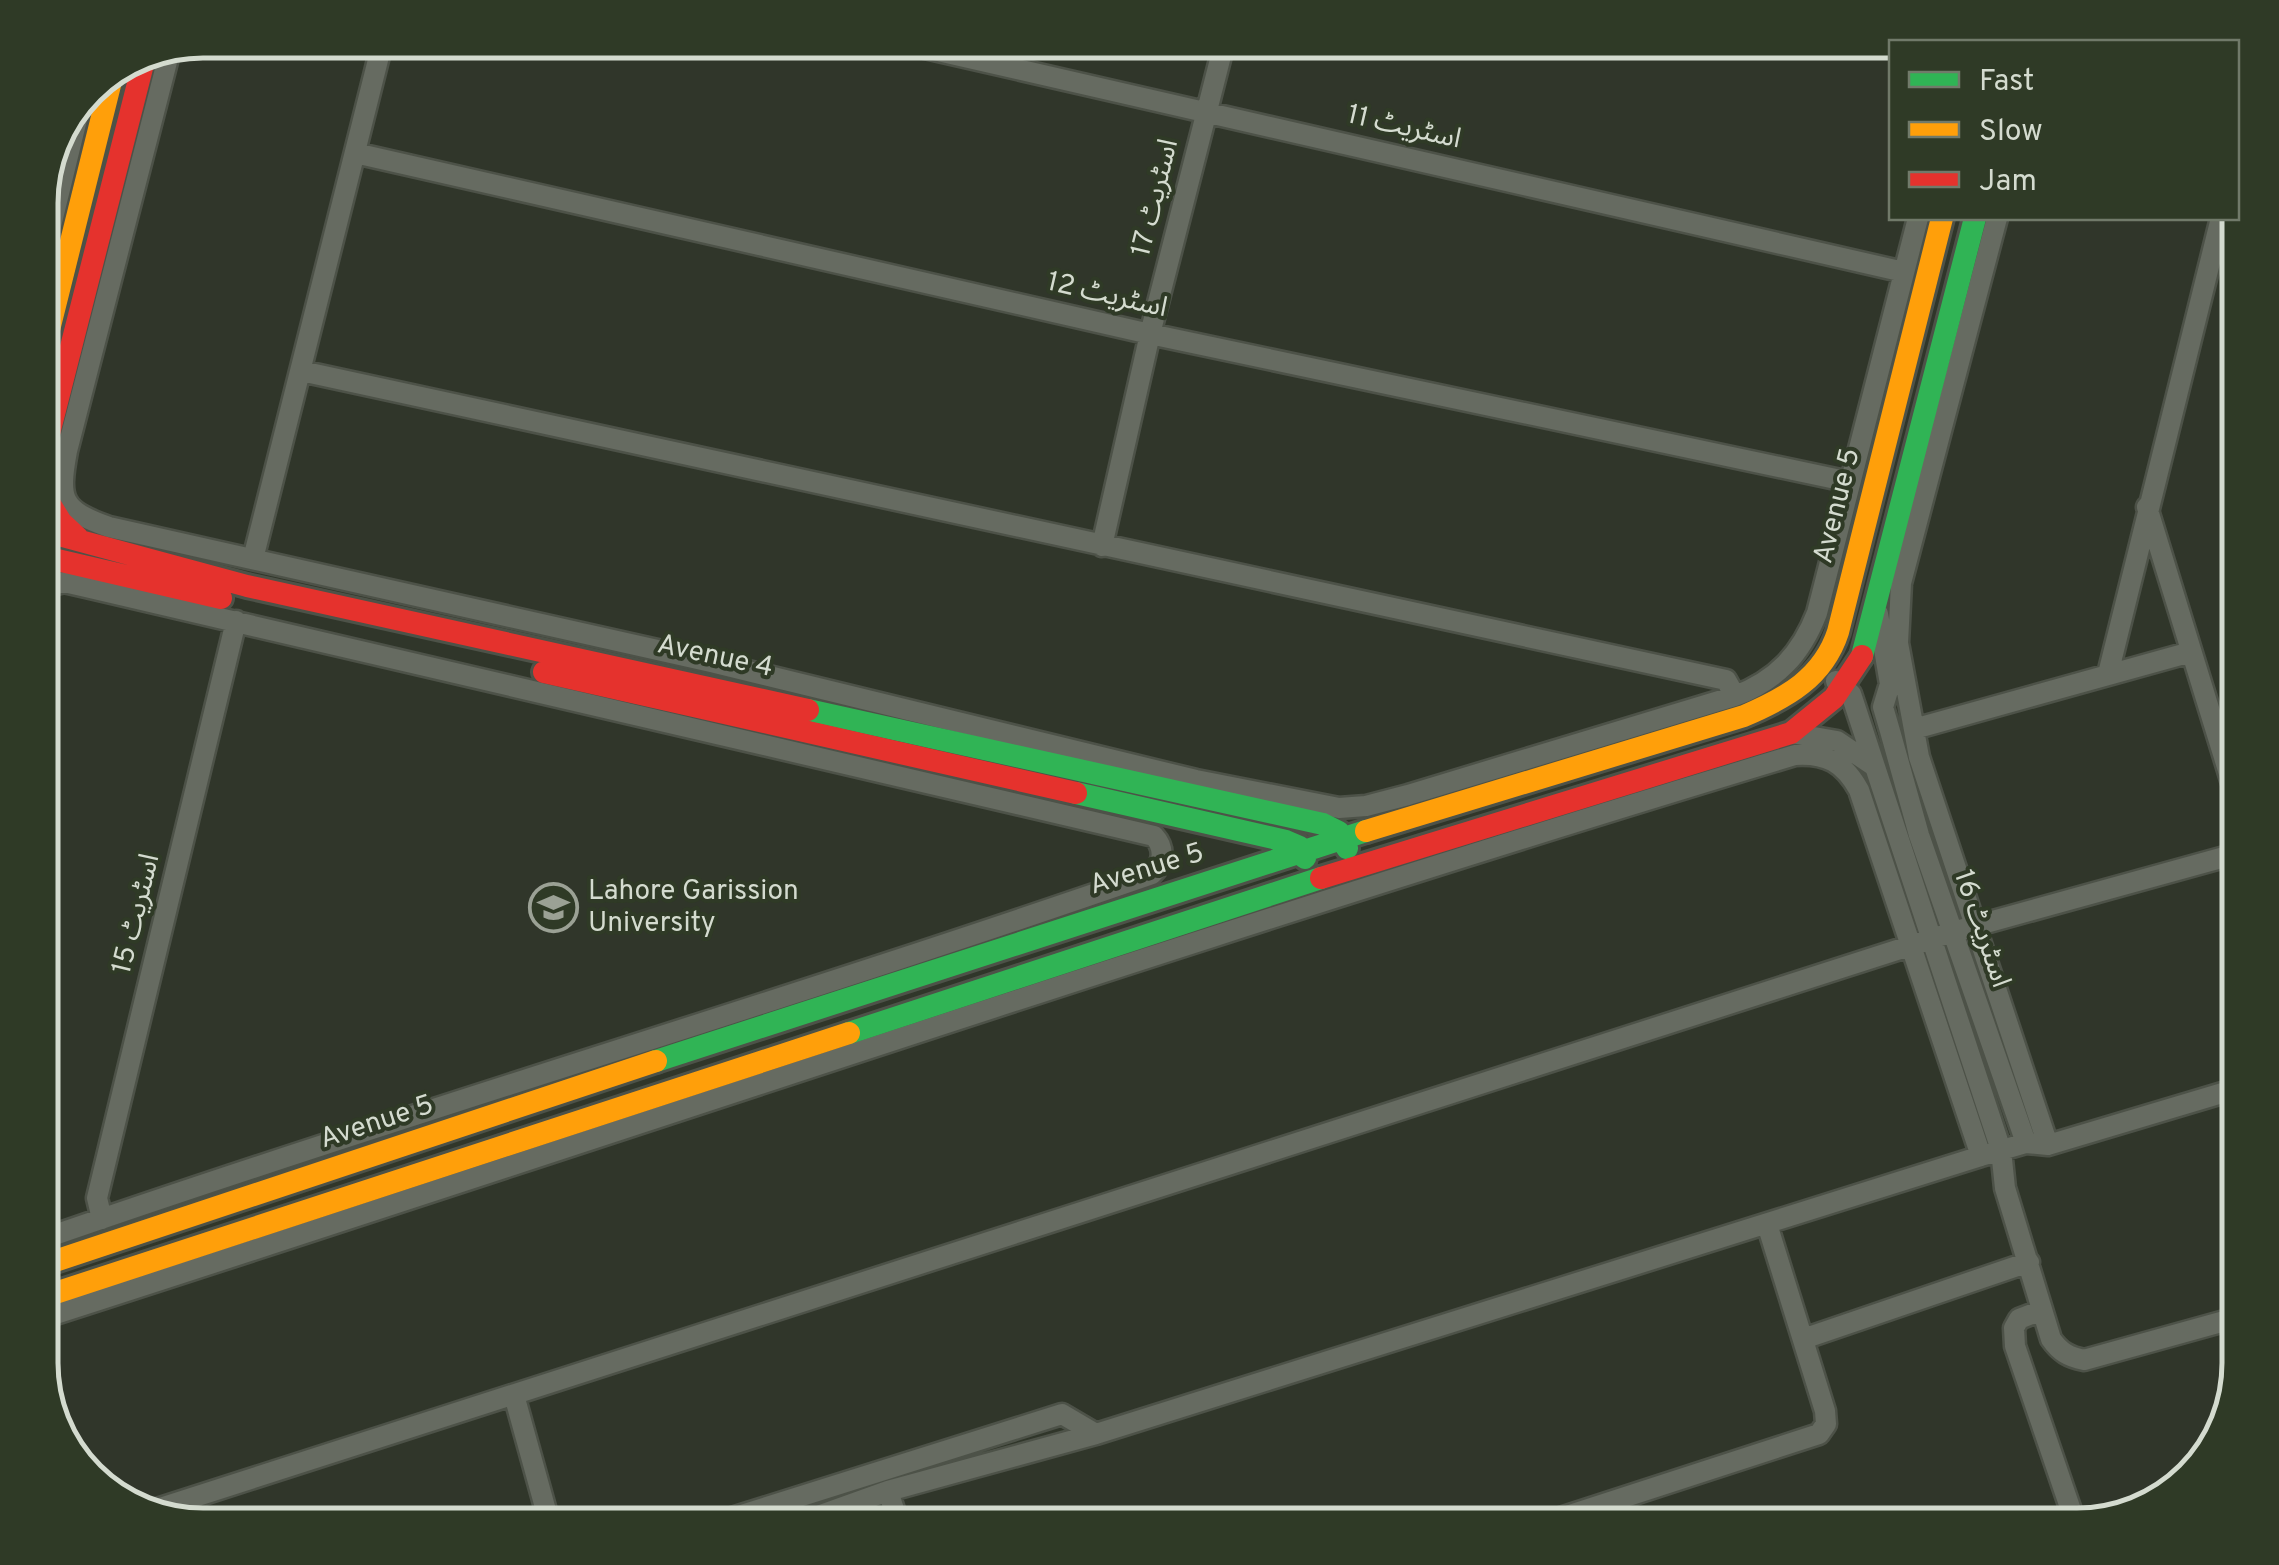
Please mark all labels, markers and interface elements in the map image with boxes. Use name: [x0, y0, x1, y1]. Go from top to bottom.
legend: [1889, 40, 2239, 220]
text: Fast: [1979, 64, 2034, 101]
street label: اسٹریٹ 11: [1344, 97, 1464, 159]
text: Slow: [1979, 114, 2043, 151]
street label: اسٹریٹ 17: [1124, 136, 1188, 260]
text: Jam: [1979, 164, 2037, 201]
street label: اسٹریٹ 12: [1043, 265, 1171, 327]
street label: Avenue 5: [1806, 445, 1870, 567]
street label: Avenue 4: [654, 627, 776, 687]
street label: Avenue 5: [1086, 836, 1208, 904]
street label: اسٹریٹ 15: [105, 850, 169, 978]
street label: اسٹریٹ 16: [1944, 865, 2018, 993]
place label: Lahore Garission University: [588, 874, 799, 942]
school or university icon: Lahore Garission University: [527, 882, 579, 934]
street label: Avenue 5: [316, 1088, 438, 1158]

